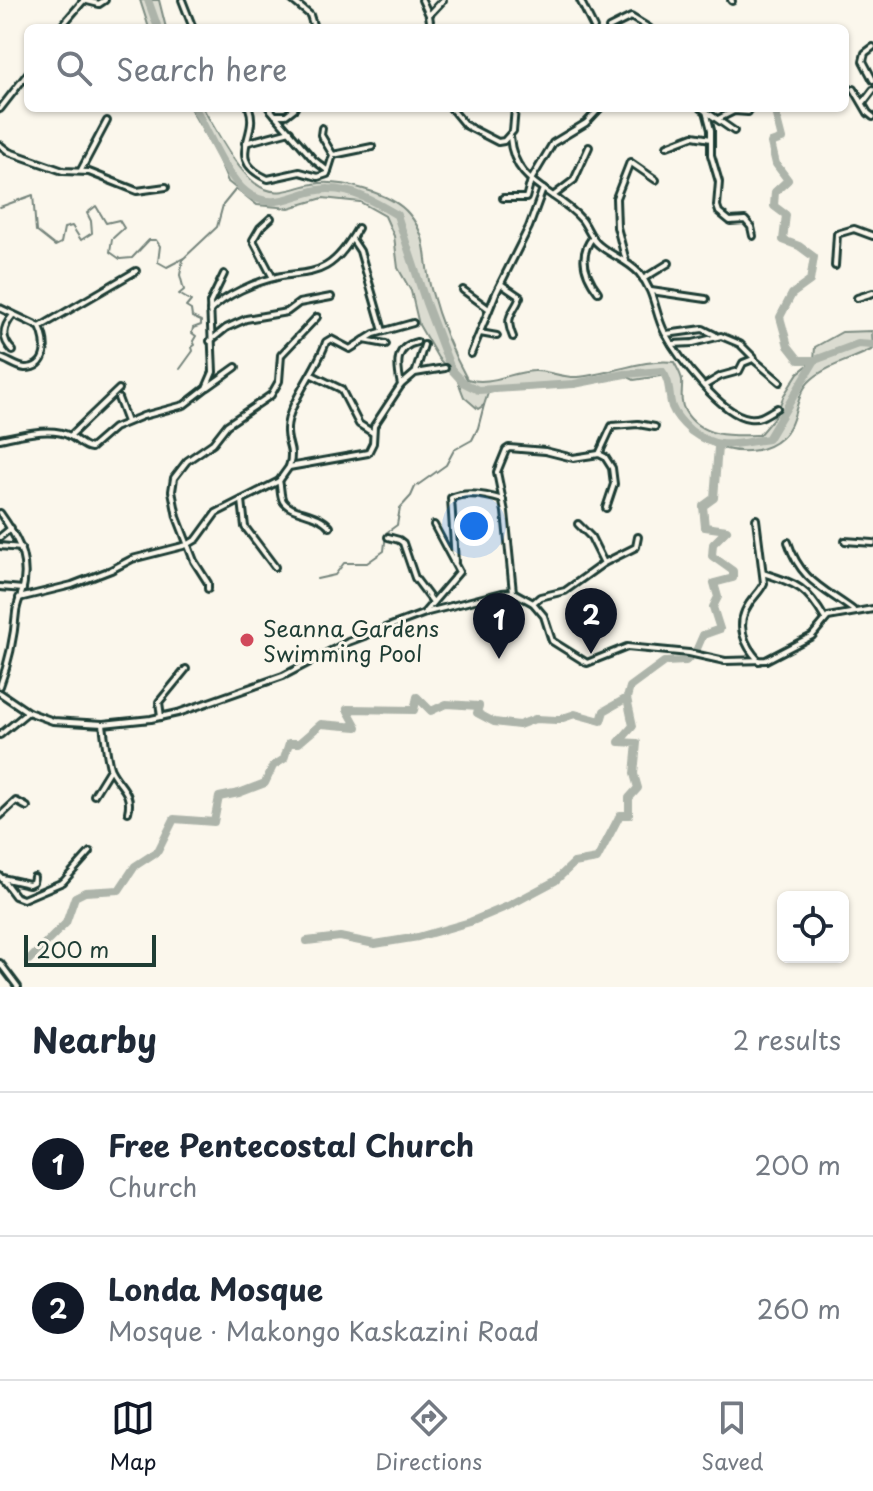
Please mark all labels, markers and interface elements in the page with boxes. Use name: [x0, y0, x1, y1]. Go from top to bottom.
search box: [24, 24, 849, 112]
icon: search: [52, 46, 96, 90]
text: Search here: [116, 46, 288, 91]
your location: [454, 506, 494, 546]
pin: 2: [565, 588, 617, 654]
pin: 1: [473, 593, 525, 659]
place label: Seanna Gardens Swimming Pool: [263, 611, 439, 669]
marker: Seanna Gardens Swimming Pool: [238, 631, 256, 649]
map controls: [777, 891, 849, 963]
button: locate: [777, 891, 849, 963]
scale bar: [24, 931, 156, 967]
text: 200 m: [36, 932, 109, 965]
text: Nearby: [32, 1013, 157, 1065]
text: 2 results: [733, 1020, 841, 1059]
text: Free Pentecostal Church: [108, 1122, 474, 1167]
text: 1: [52, 1145, 64, 1184]
text: 200 m: [754, 1145, 841, 1184]
text: Church: [108, 1167, 197, 1206]
text: Londa Mosque: [108, 1266, 323, 1311]
text: 2: [49, 1289, 67, 1328]
text: 260 m: [757, 1289, 841, 1328]
text: Mosque · Makongo Kaskazini Road: [108, 1311, 540, 1350]
tab: Map: [109, 1396, 156, 1477]
tab: Directions: [375, 1396, 482, 1477]
tab: Saved: [701, 1396, 764, 1477]

